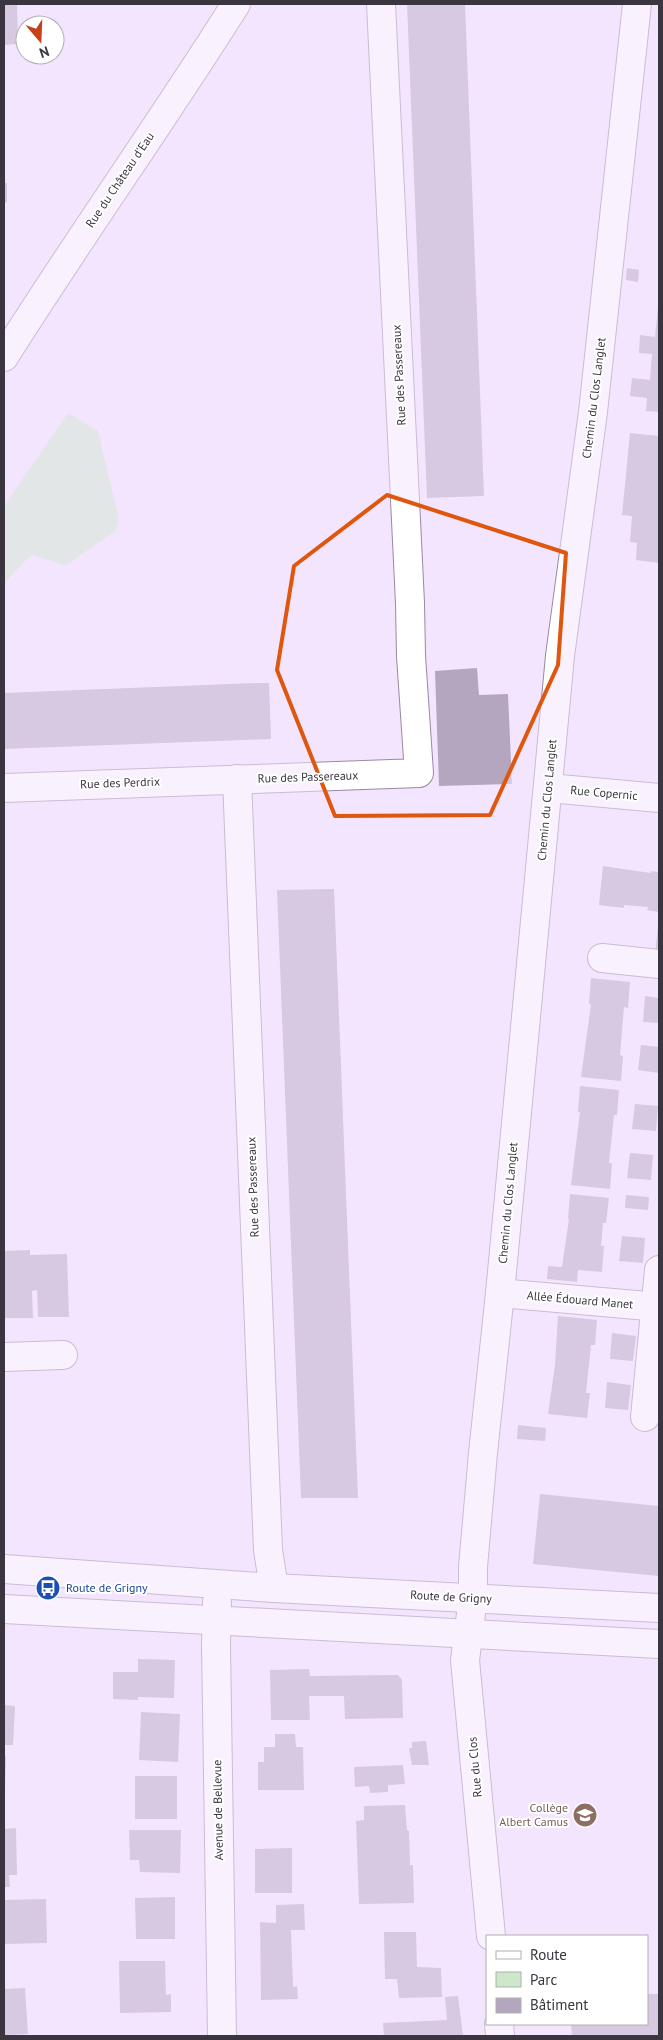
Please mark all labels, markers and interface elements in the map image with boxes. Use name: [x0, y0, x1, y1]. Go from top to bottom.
north arrow: [15, 15, 65, 65]
text: N: [37, 42, 52, 62]
street label: Rue du Château d'Eau: [82, 129, 157, 230]
street label: Rue des Passereaux: [388, 324, 409, 426]
street label: Chemin du Clos Langlet: [579, 336, 608, 459]
street label: Chemin du Clos Langlet: [534, 739, 559, 861]
street label: Rue des Passereaux: [257, 767, 359, 786]
street label: Rue des Perdrix: [80, 774, 160, 791]
street label: Rue Copernic: [570, 782, 639, 803]
street label: Rue des Passereaux: [243, 1136, 262, 1238]
street label: Chemin du Clos Langlet: [495, 1142, 520, 1264]
street label: Allée Édouard Manet: [526, 1287, 634, 1312]
bus stop icon: Route de Grigny: [35, 1575, 61, 1601]
place label: Route de Grigny: [66, 1580, 148, 1595]
street label: Route de Grigny: [410, 1587, 493, 1606]
street label: Rue du Clos: [464, 1736, 485, 1798]
street label: Avenue de Bellevue: [209, 1760, 226, 1860]
place label: Collège Albert Camus: [499, 1800, 568, 1829]
school or university icon: Collège Albert Camus: [572, 1802, 598, 1828]
legend: [486, 1935, 648, 2025]
text: Route: [530, 1945, 567, 1964]
text: Parc: [530, 1970, 557, 1989]
text: Bâtiment: [530, 1995, 588, 2014]

